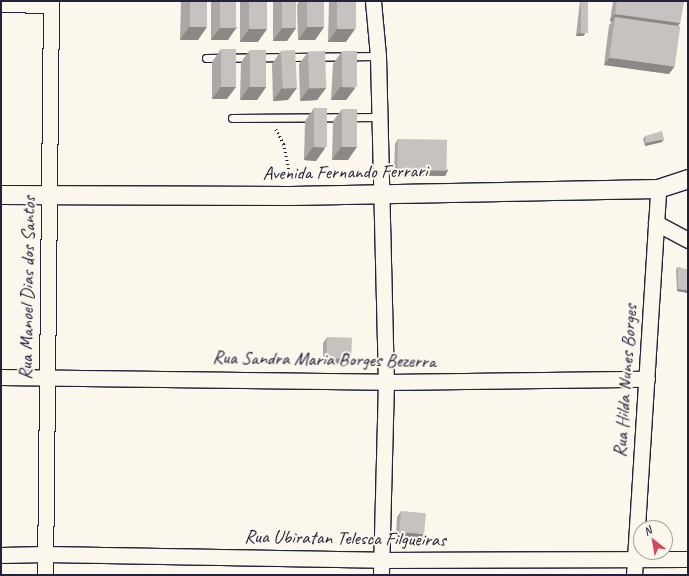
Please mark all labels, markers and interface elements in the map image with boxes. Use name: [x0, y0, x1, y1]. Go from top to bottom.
street label: Avenida Fernando Ferrari: [262, 160, 428, 186]
street label: Rua Manoel Dias dos Santos: [15, 196, 41, 380]
street label: Rua Hilda Nunes Borges: [609, 304, 643, 458]
street label: Rua Sandra Maria Borges Bezerra: [212, 347, 436, 373]
north arrow: [633, 520, 673, 560]
text: N: [641, 523, 654, 538]
street label: Rua Ubiratan Telesca Filgueiras: [244, 526, 446, 552]

